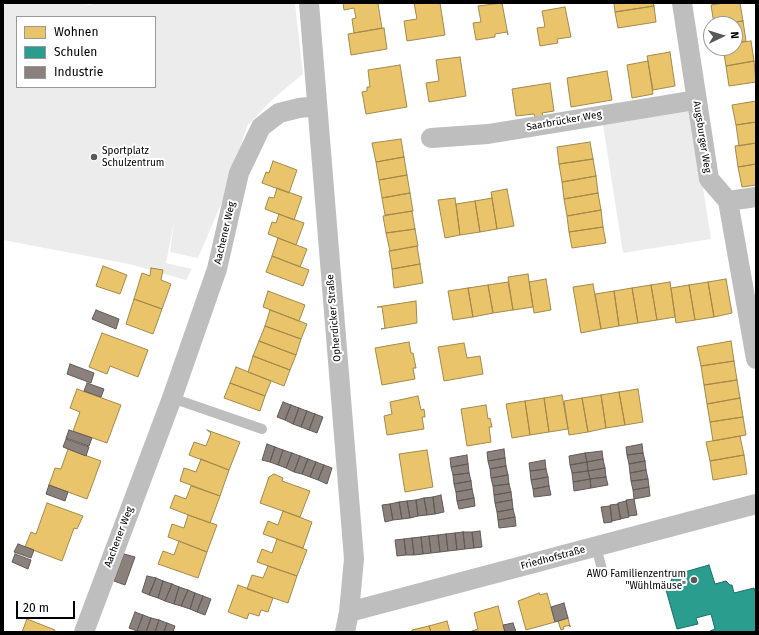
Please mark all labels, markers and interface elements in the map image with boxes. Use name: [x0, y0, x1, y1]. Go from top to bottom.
legend: [16, 16, 156, 88]
north arrow: [703, 16, 743, 56]
text: Wohnen: [54, 25, 98, 39]
text: N: [728, 31, 741, 39]
text: Schulen: [54, 45, 97, 59]
text: Industrie: [54, 65, 103, 79]
street label: Augsburger Weg: [690, 100, 714, 174]
street label: Saarbrücker Weg: [525, 108, 603, 134]
place label: Sportplatz Schulzentrum: [102, 145, 164, 168]
marker: Sportplatz Schulzentrum: [89, 152, 99, 162]
street label: Aachener Weg: [212, 201, 238, 265]
street label: Opherdicker Straße: [324, 274, 344, 362]
street label: Aachener Weg: [102, 505, 136, 569]
street label: Friedhofstraße: [519, 544, 587, 572]
place label: AWO Familienzentrum "Wühlmäuse": [587, 568, 686, 592]
marker: AWO Familienzentrum "Wühlmäuse": [689, 575, 699, 585]
scale bar: [18, 593, 77, 619]
text: 20 m: [23, 601, 49, 615]

